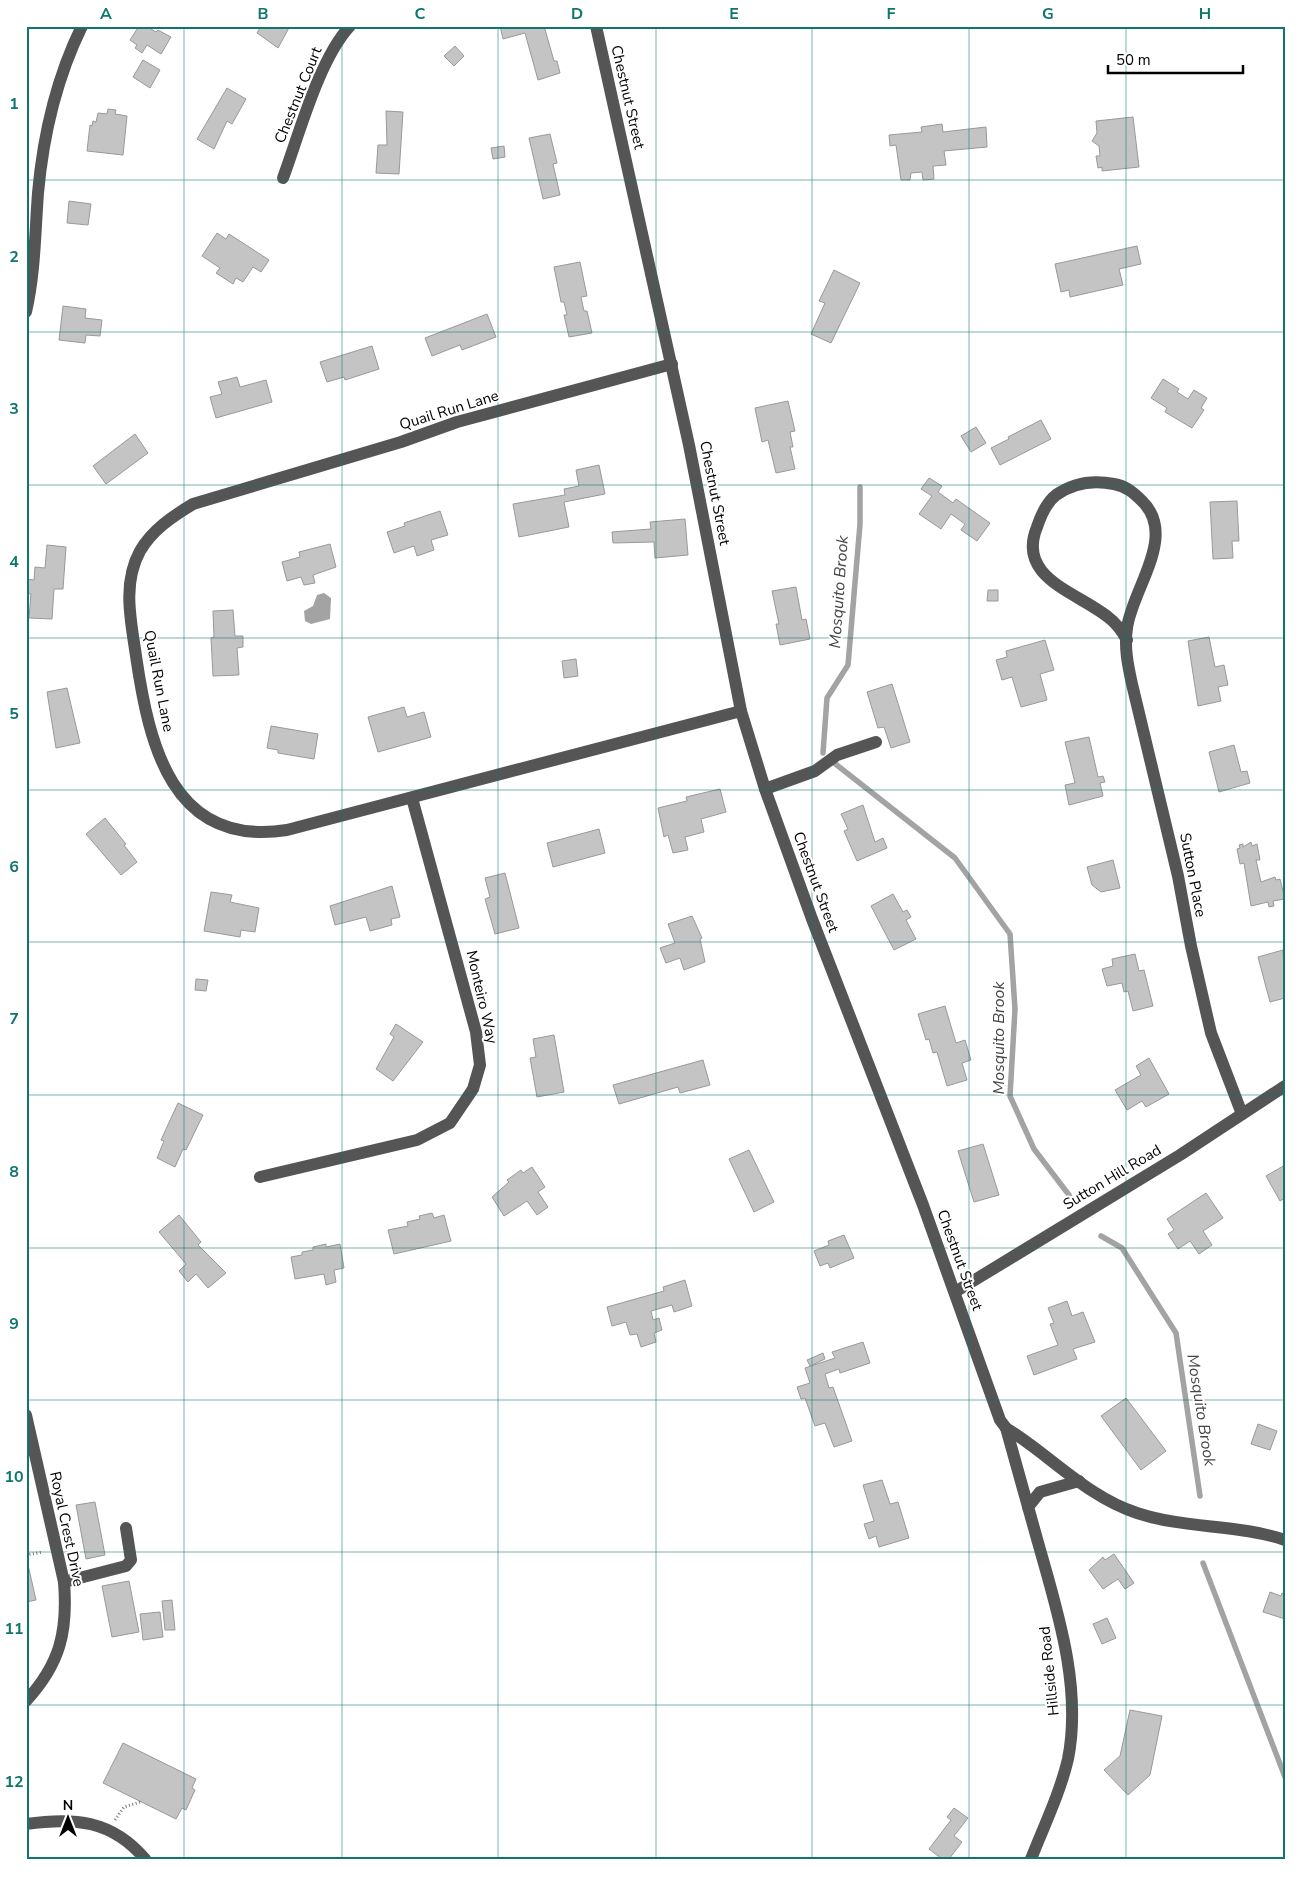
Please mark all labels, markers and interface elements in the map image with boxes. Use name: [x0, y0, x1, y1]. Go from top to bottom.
text: A: [100, 3, 112, 25]
text: B: [257, 3, 269, 25]
text: C: [415, 3, 426, 25]
text: D: [571, 3, 583, 25]
text: E: [729, 3, 739, 25]
text: F: [887, 3, 896, 25]
text: G: [1042, 3, 1054, 25]
text: H: [1199, 3, 1211, 25]
scale bar: [1108, 42, 1244, 74]
street label: Chestnut Court: [270, 43, 327, 146]
street label: Chestnut Street: [606, 43, 650, 152]
text: 50 m: [1116, 50, 1151, 70]
text: 1: [9, 93, 19, 115]
text: 2: [9, 246, 19, 268]
street label: Quail Run Lane: [397, 385, 501, 435]
text: 3: [9, 398, 19, 420]
street label: Chestnut Street: [695, 439, 735, 548]
water label: Mosquito Brook: [824, 534, 854, 649]
text: 4: [9, 551, 19, 573]
street label: Quail Run Lane: [139, 628, 179, 734]
text: 5: [9, 703, 19, 725]
street label: Chestnut Street: [788, 829, 844, 936]
street label: Sutton Place: [1175, 831, 1211, 919]
text: 6: [9, 856, 19, 878]
street label: Monteiro Way: [462, 948, 502, 1046]
water label: Mosquito Brook: [988, 980, 1010, 1095]
text: 7: [9, 1008, 19, 1030]
street label: Sutton Hill Road: [1059, 1140, 1165, 1214]
text: 8: [9, 1161, 19, 1183]
street label: Chestnut Street: [932, 1207, 988, 1314]
text: 9: [9, 1313, 19, 1335]
water label: Mosquito Brook: [1181, 1352, 1221, 1469]
text: 10: [4, 1466, 24, 1488]
street label: Royal Crest Drive: [45, 1470, 89, 1588]
text: 11: [4, 1618, 24, 1640]
street label: Hillside Road: [1034, 1625, 1064, 1717]
text: 12: [4, 1771, 24, 1793]
north arrow: [42, 1792, 92, 1842]
text: N: [63, 1796, 73, 1815]

